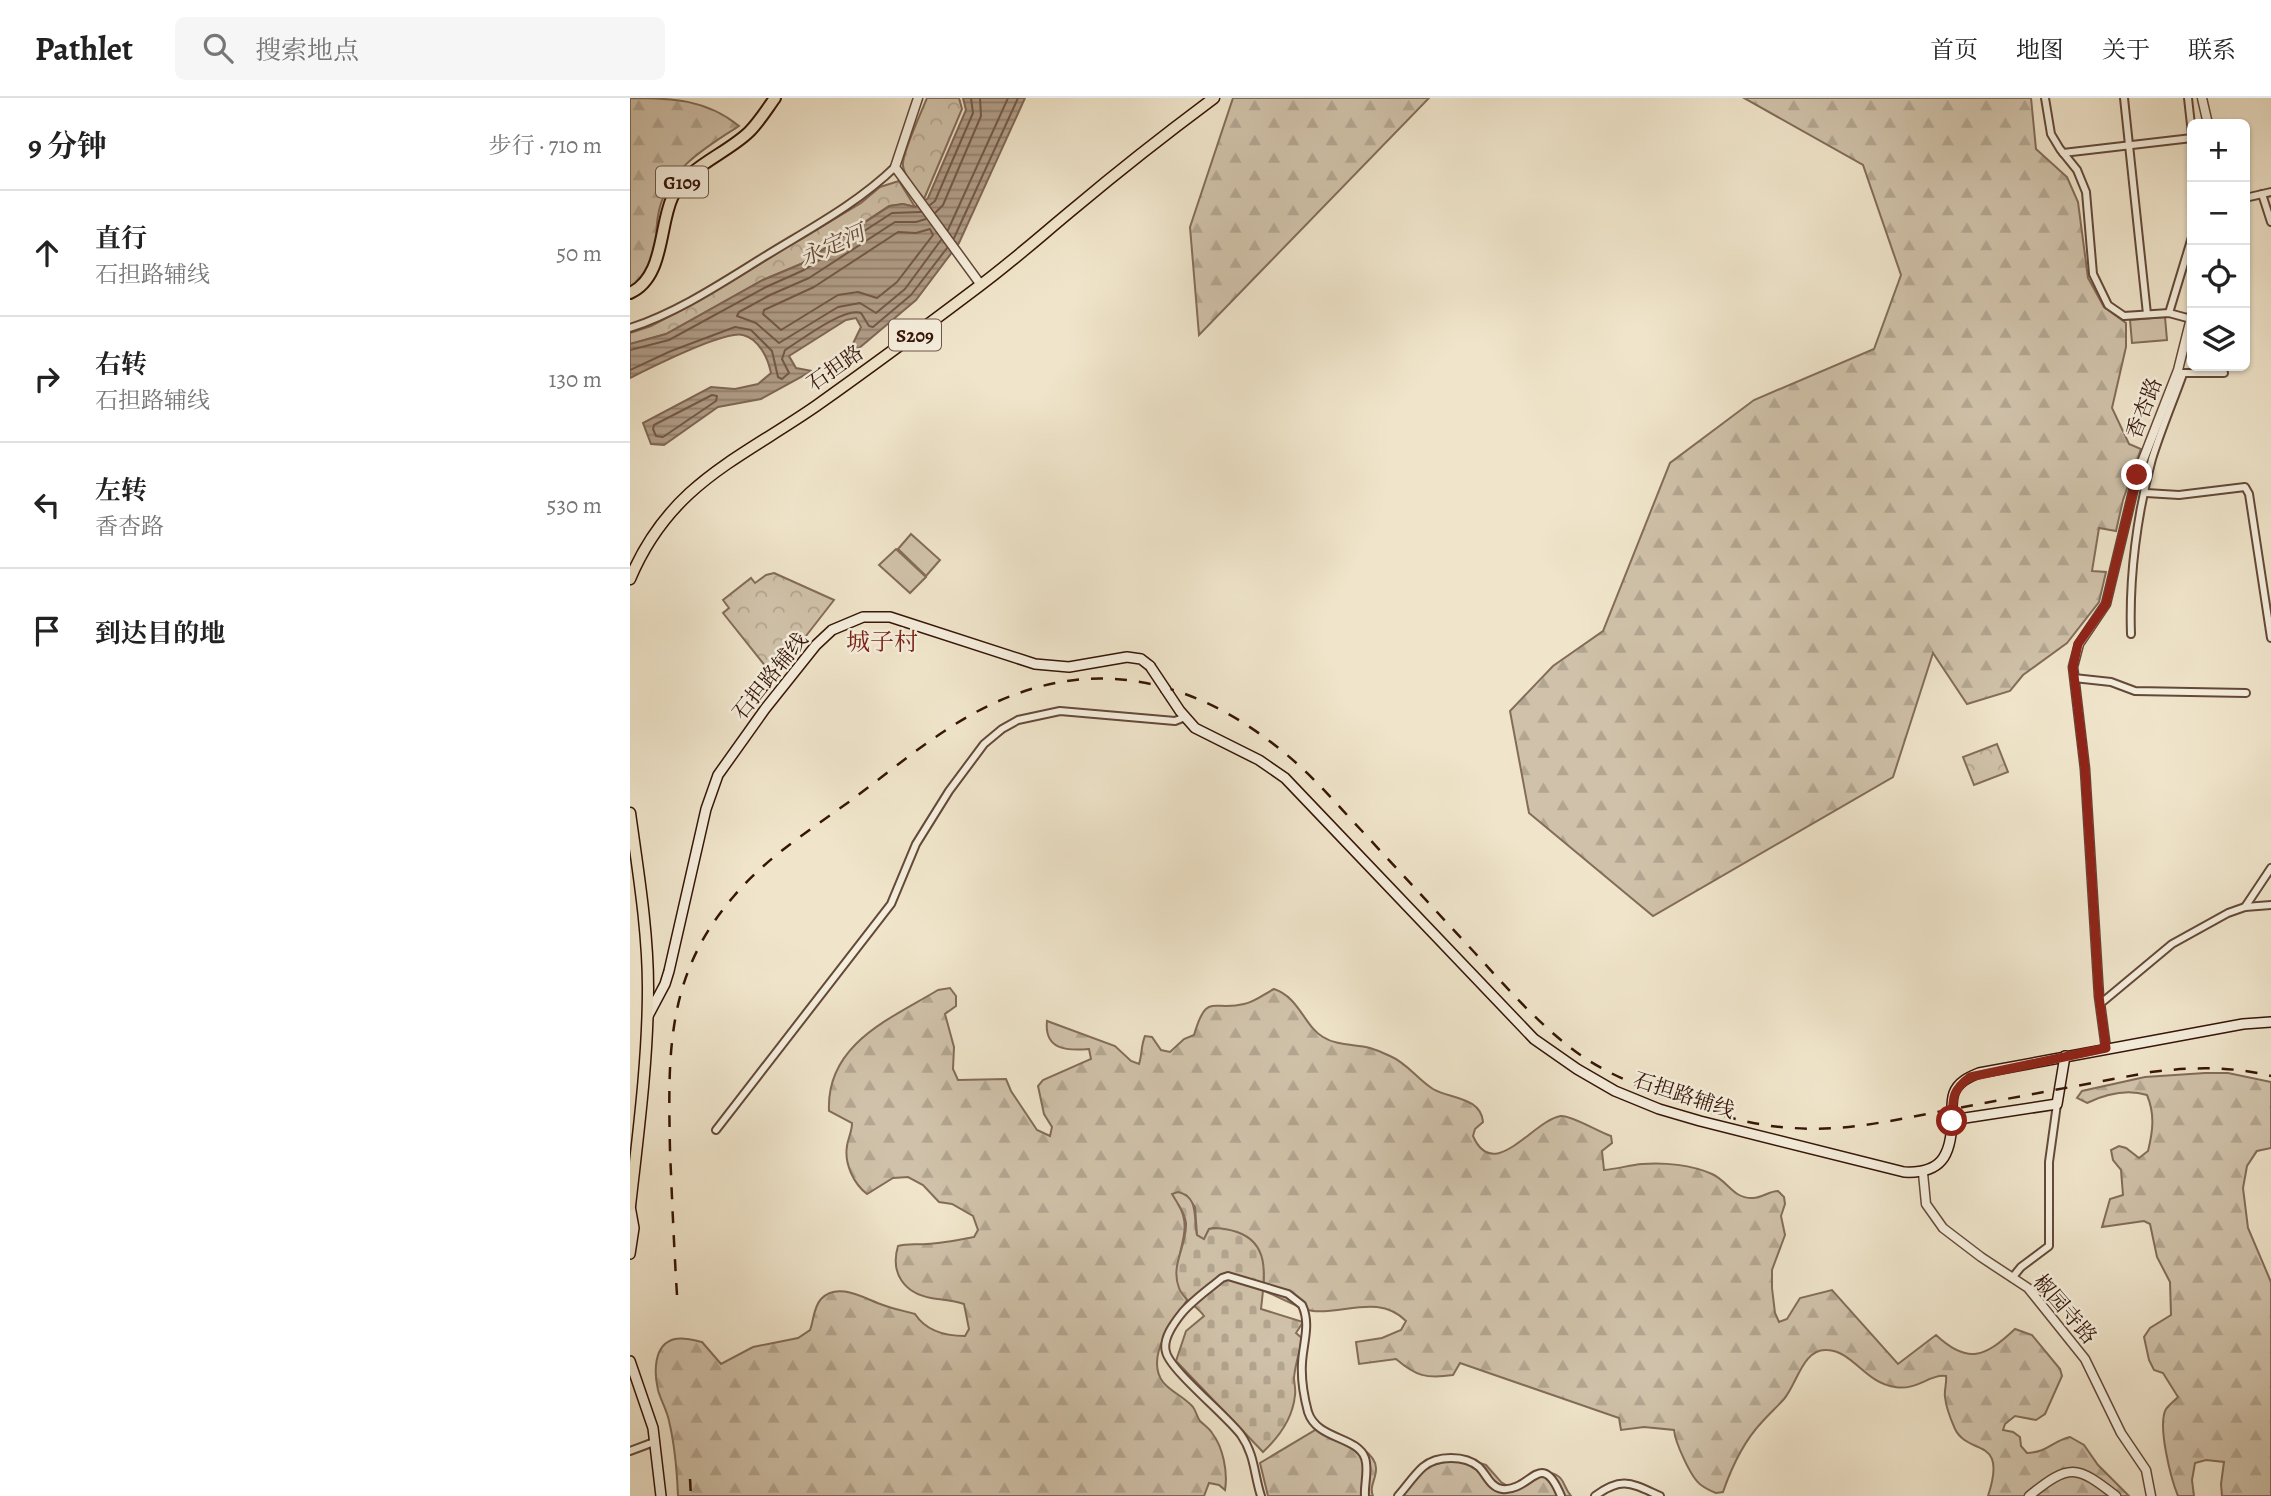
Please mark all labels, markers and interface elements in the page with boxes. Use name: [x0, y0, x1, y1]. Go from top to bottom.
search box: [175, 17, 665, 80]
text: Pathlet: [35, 26, 133, 71]
icon: search: [199, 29, 237, 67]
text: 搜索地点: [255, 33, 359, 68]
text: 首页: [1930, 34, 1978, 66]
text: 地图: [2016, 34, 2064, 66]
text: 关于: [2102, 34, 2150, 66]
text: 联系: [2188, 34, 2236, 66]
map controls: [2187, 119, 2250, 371]
button: +: [2187, 119, 2250, 182]
text: 9 分钟: [28, 126, 107, 166]
text: 步行 · 710 m: [489, 130, 602, 161]
road number: G109: [656, 166, 708, 198]
button: −: [2187, 182, 2250, 245]
water label: 永定河: [794, 216, 874, 274]
text: 直行: [95, 221, 147, 256]
icon: ahead: [28, 234, 66, 272]
text: 50 m: [556, 238, 602, 269]
button: locate: [2187, 245, 2250, 308]
text: 石担路辅线: [95, 259, 210, 290]
button: layers: [2187, 308, 2250, 371]
road number: S209: [889, 319, 941, 350]
street label: 石担路: [801, 338, 869, 398]
text: 右转: [95, 347, 147, 382]
icon: right: [28, 360, 66, 398]
text: 130 m: [549, 364, 602, 395]
street label: 香杏路: [2120, 374, 2168, 442]
text: 石担路辅线: [95, 385, 210, 416]
route end: [2121, 459, 2152, 490]
text: 左转: [95, 473, 147, 508]
icon: left: [28, 486, 66, 524]
text: 530 m: [547, 490, 602, 521]
text: 香杏路: [95, 511, 164, 542]
icon: arrive: [28, 612, 66, 650]
text: 到达目的地: [95, 616, 225, 651]
street label: 石担路辅线: [726, 626, 814, 726]
district label: 城子村: [846, 626, 918, 658]
street label: 石担路辅线: [1630, 1065, 1738, 1125]
route start: [1936, 1105, 1967, 1136]
street label: 椒园寺路: [2027, 1268, 2103, 1350]

